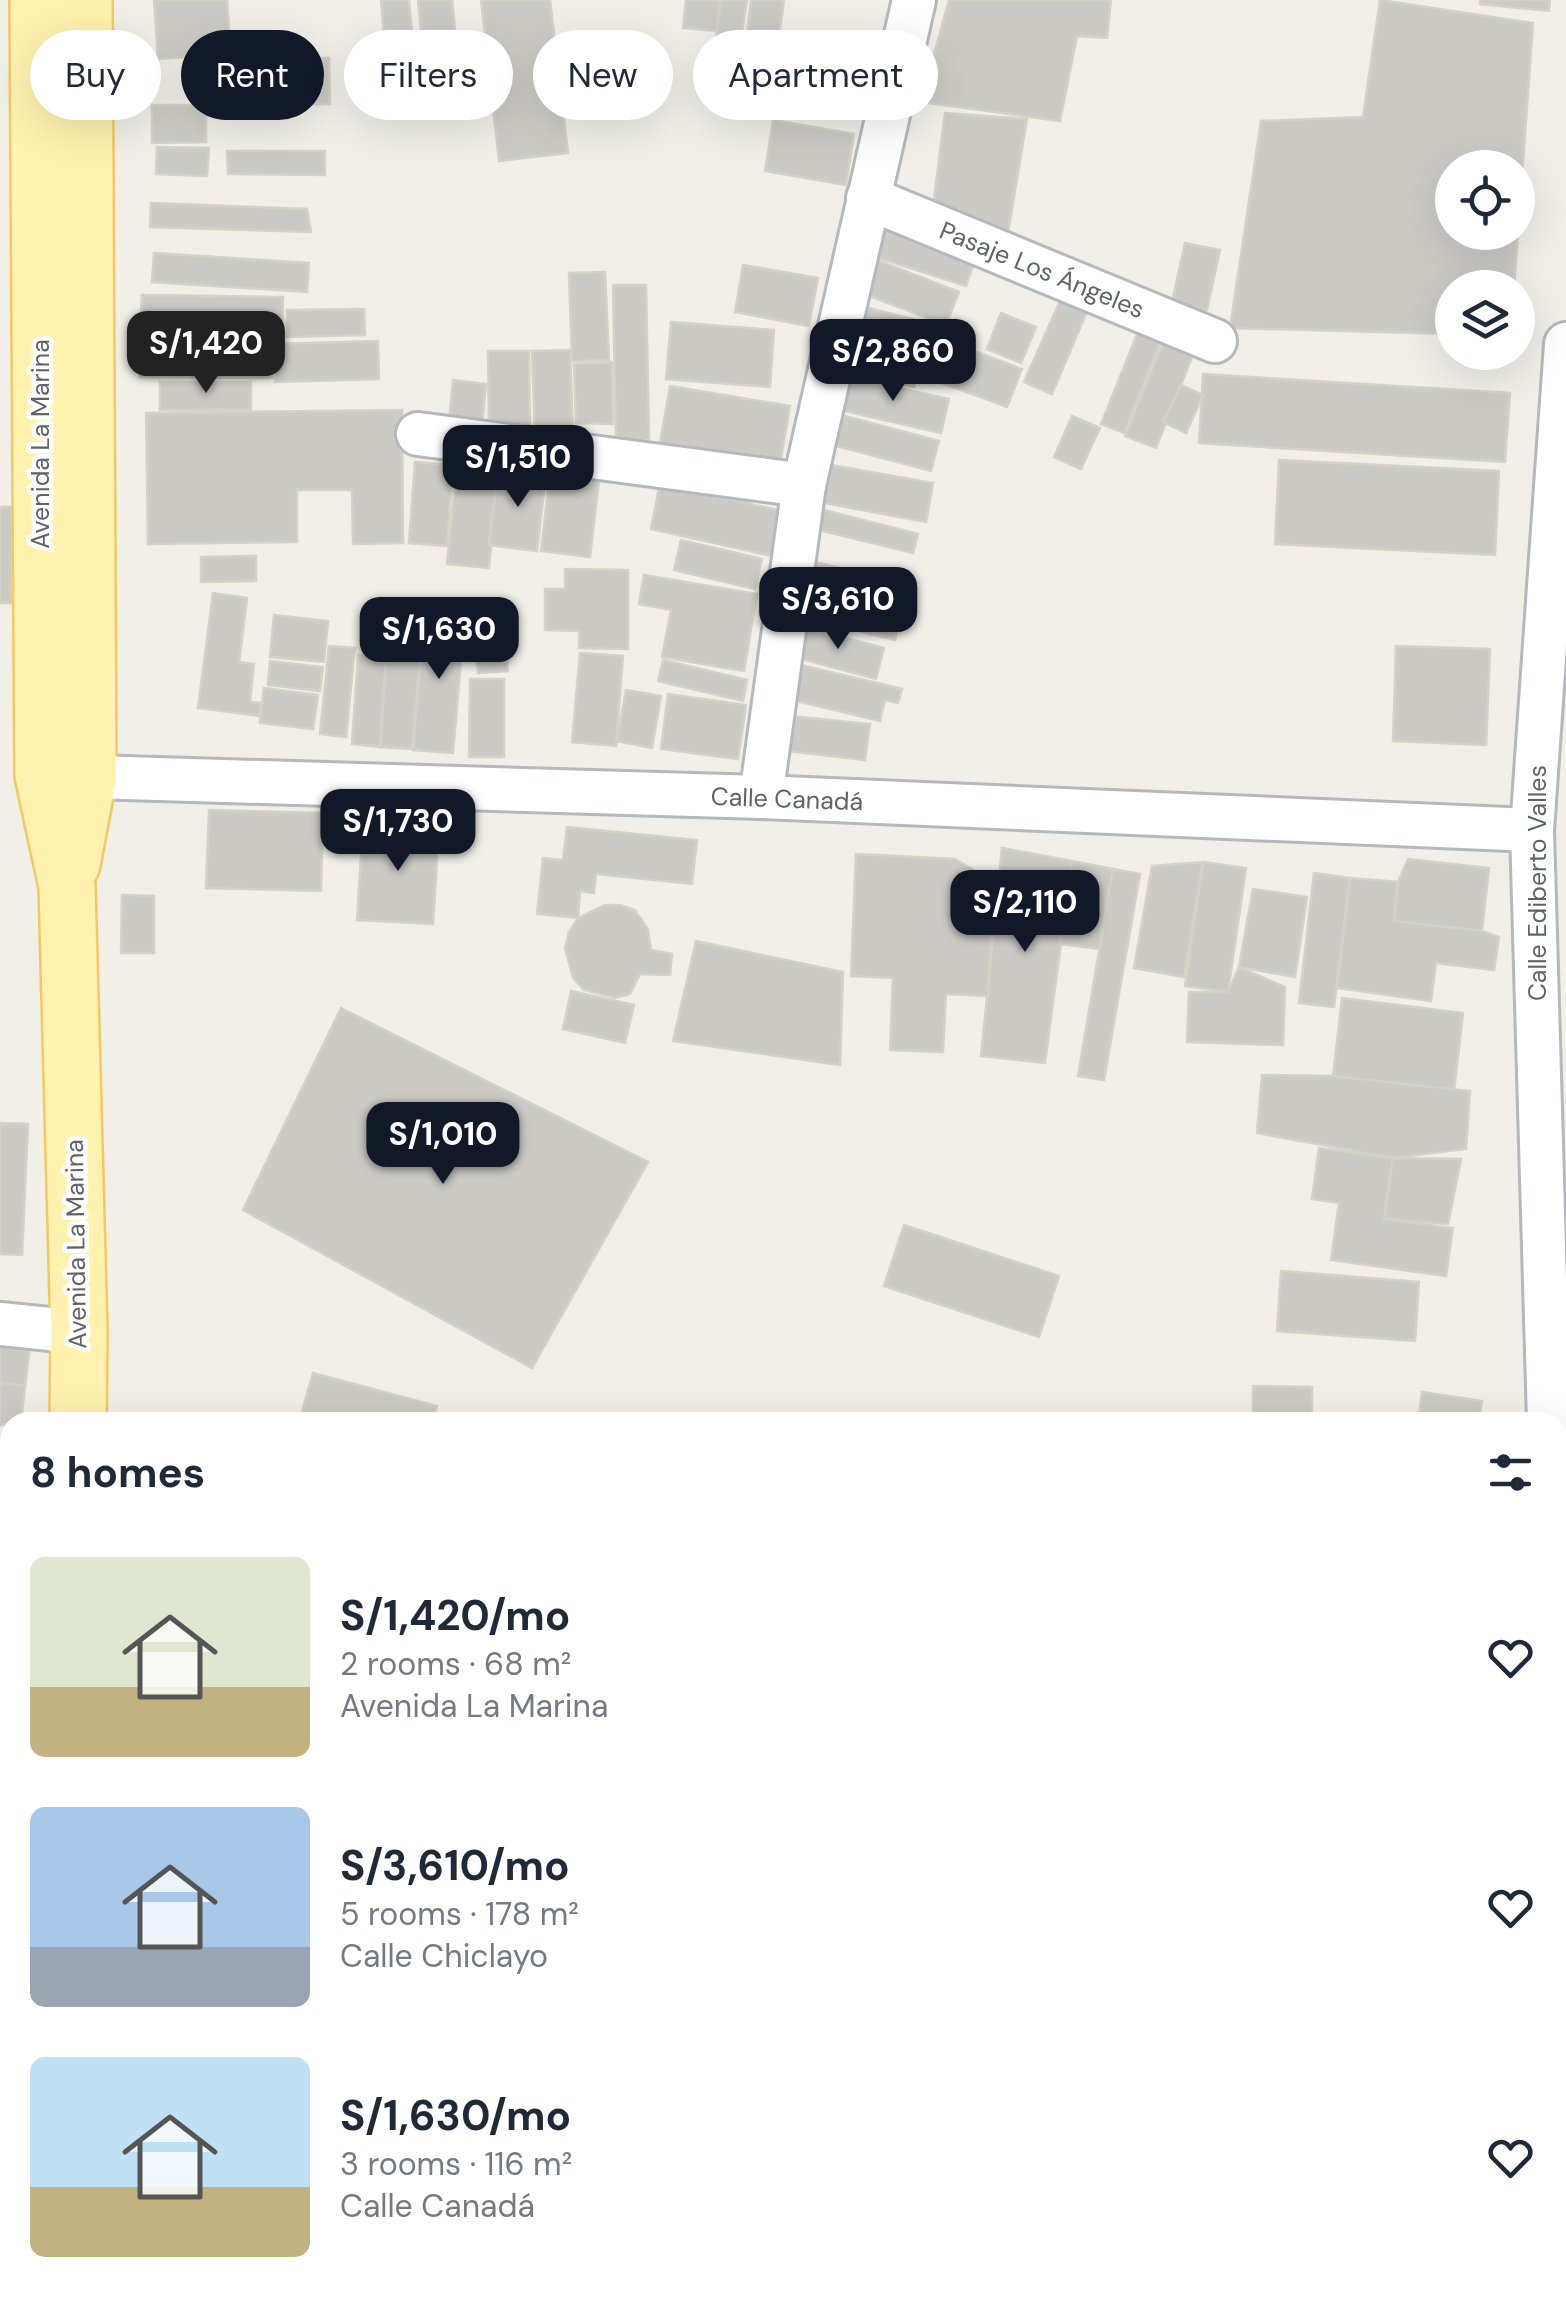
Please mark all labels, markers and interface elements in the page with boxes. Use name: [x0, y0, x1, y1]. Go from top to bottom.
chip: Buy: [30, 30, 161, 120]
chip: Rent: [181, 30, 324, 120]
chip: Filters: [344, 30, 513, 120]
chip: New: [533, 30, 673, 120]
chip: Apartment: [693, 30, 938, 120]
map controls: [1435, 150, 1535, 370]
button: locate: [1435, 150, 1535, 250]
street label: Pasaje Los Ángeles: [935, 214, 1149, 326]
button: layers: [1435, 270, 1535, 370]
pin: S/1,420: [114, 311, 298, 396]
pin: S/2,860: [801, 319, 985, 404]
text: S/1,420: [149, 322, 263, 364]
text: S/2,860: [832, 330, 954, 372]
street label: Avenida La Marina: [24, 339, 57, 549]
pin: S/1,510: [426, 425, 610, 510]
text: S/1,510: [465, 436, 571, 478]
pin: S/3,610: [746, 567, 930, 652]
text: S/3,610: [781, 578, 895, 620]
pin: S/1,630: [347, 597, 531, 682]
text: S/1,630: [382, 608, 496, 650]
street label: Calle Ediberto Valles: [1521, 765, 1554, 1001]
street label: Calle Canadá: [710, 780, 864, 818]
pin: S/1,730: [306, 789, 490, 874]
text: S/1,730: [342, 800, 454, 842]
pin: S/2,110: [933, 870, 1117, 955]
text: S/2,110: [972, 881, 1078, 923]
pin: S/1,010: [351, 1102, 535, 1187]
text: S/1,010: [388, 1113, 498, 1155]
street label: Avenida La Marina: [58, 1139, 94, 1349]
text: 8 homes: [30, 1445, 205, 1500]
icon: filters: [1483, 1445, 1538, 1500]
text: S/1,420/mo: [340, 1588, 570, 1643]
icon: home: [110, 1597, 230, 1717]
icon: heart: [1483, 1630, 1538, 1685]
text: 2 rooms · 68 m²: [340, 1643, 571, 1685]
text: Avenida La Marina: [340, 1685, 608, 1727]
text: S/3,610/mo: [340, 1838, 570, 1893]
icon: home: [110, 1847, 230, 1967]
icon: heart: [1483, 1880, 1538, 1935]
text: 5 rooms · 178 m²: [340, 1893, 579, 1935]
text: Calle Chiclayo: [340, 1935, 548, 1977]
text: S/1,630/mo: [340, 2088, 571, 2143]
icon: home: [110, 2097, 230, 2217]
icon: heart: [1483, 2130, 1538, 2185]
text: 3 rooms · 116 m²: [340, 2143, 572, 2185]
text: Calle Canadá: [340, 2185, 535, 2227]

